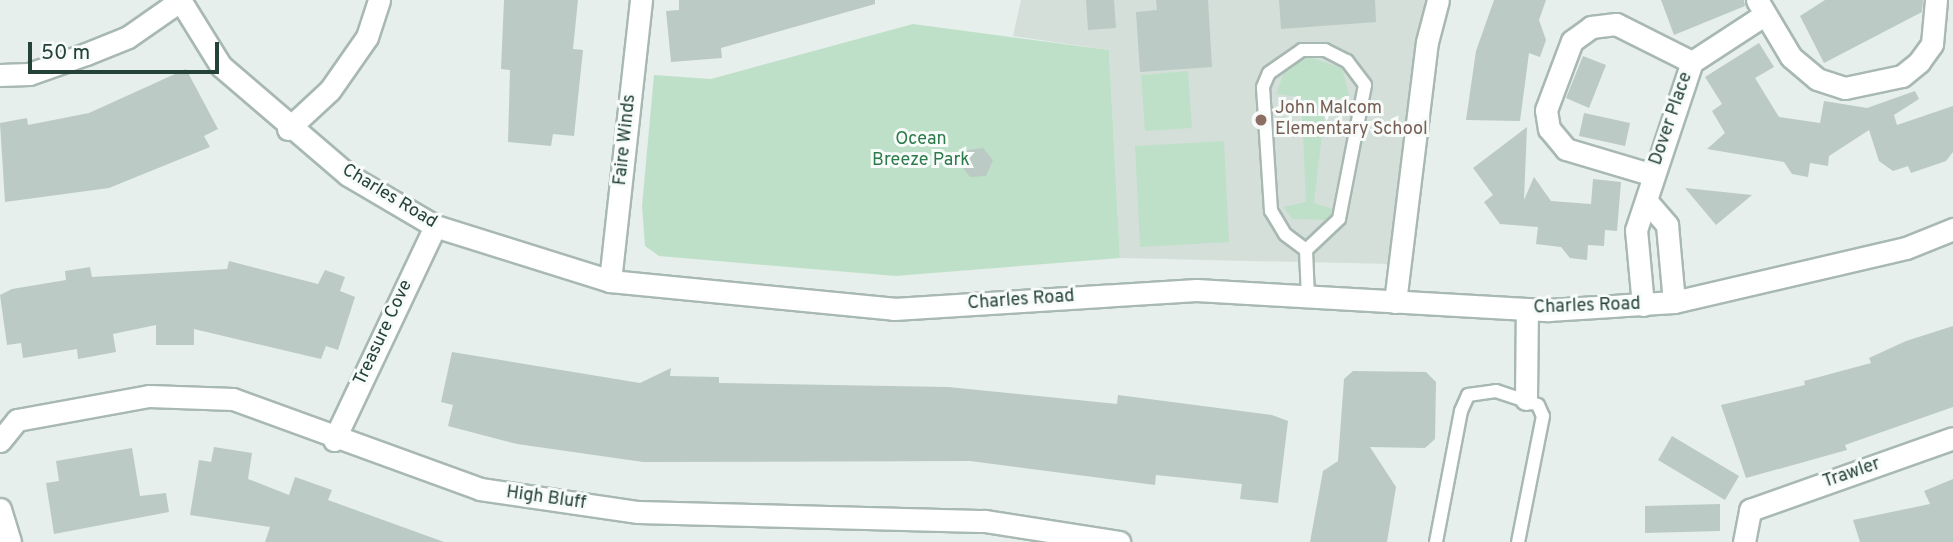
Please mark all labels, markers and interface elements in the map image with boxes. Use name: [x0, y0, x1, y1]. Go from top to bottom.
scale bar: [32, 28, 222, 72]
text: 50 m: [41, 40, 90, 67]
street label: Dover Place: [1646, 70, 1698, 168]
street label: Faire Winds: [610, 93, 642, 187]
place label: John Malcom Elementary School: [1275, 99, 1428, 142]
marker: John Malcom Elementary School: [1253, 112, 1269, 128]
park label: Ocean Breeze Park: [872, 130, 970, 172]
street label: Charles Road: [338, 160, 440, 234]
street label: Treasure Cove: [350, 277, 418, 389]
street label: Charles Road: [967, 286, 1075, 316]
street label: Charles Road: [1533, 294, 1641, 320]
street label: Trawler: [1820, 454, 1884, 494]
street label: High Bluff: [505, 483, 587, 515]

